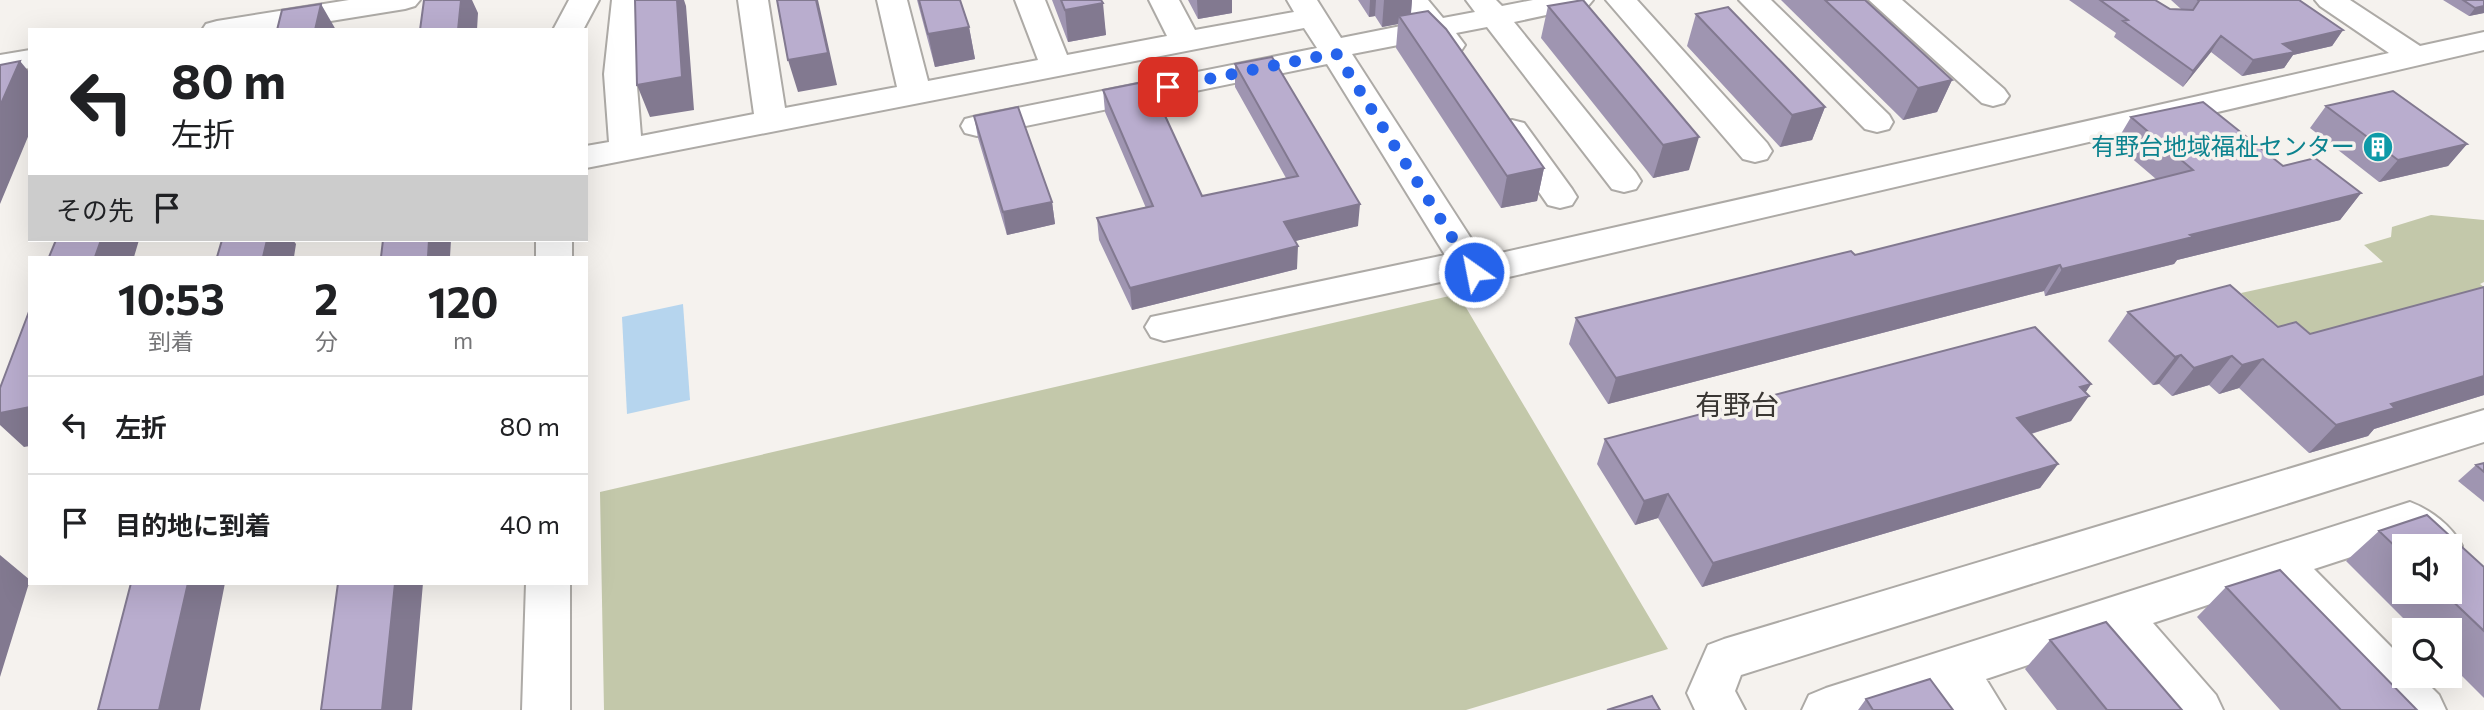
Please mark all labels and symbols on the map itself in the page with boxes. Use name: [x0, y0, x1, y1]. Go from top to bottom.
pin: [1138, 57, 1198, 117]
building icon: 有野台地域福祉センター: [2361, 130, 2395, 164]
place label: 有野台地域福祉センター: [2091, 131, 2355, 160]
position arrow: [1437, 235, 1511, 309]
district label: 有野台: [1695, 387, 1779, 421]

